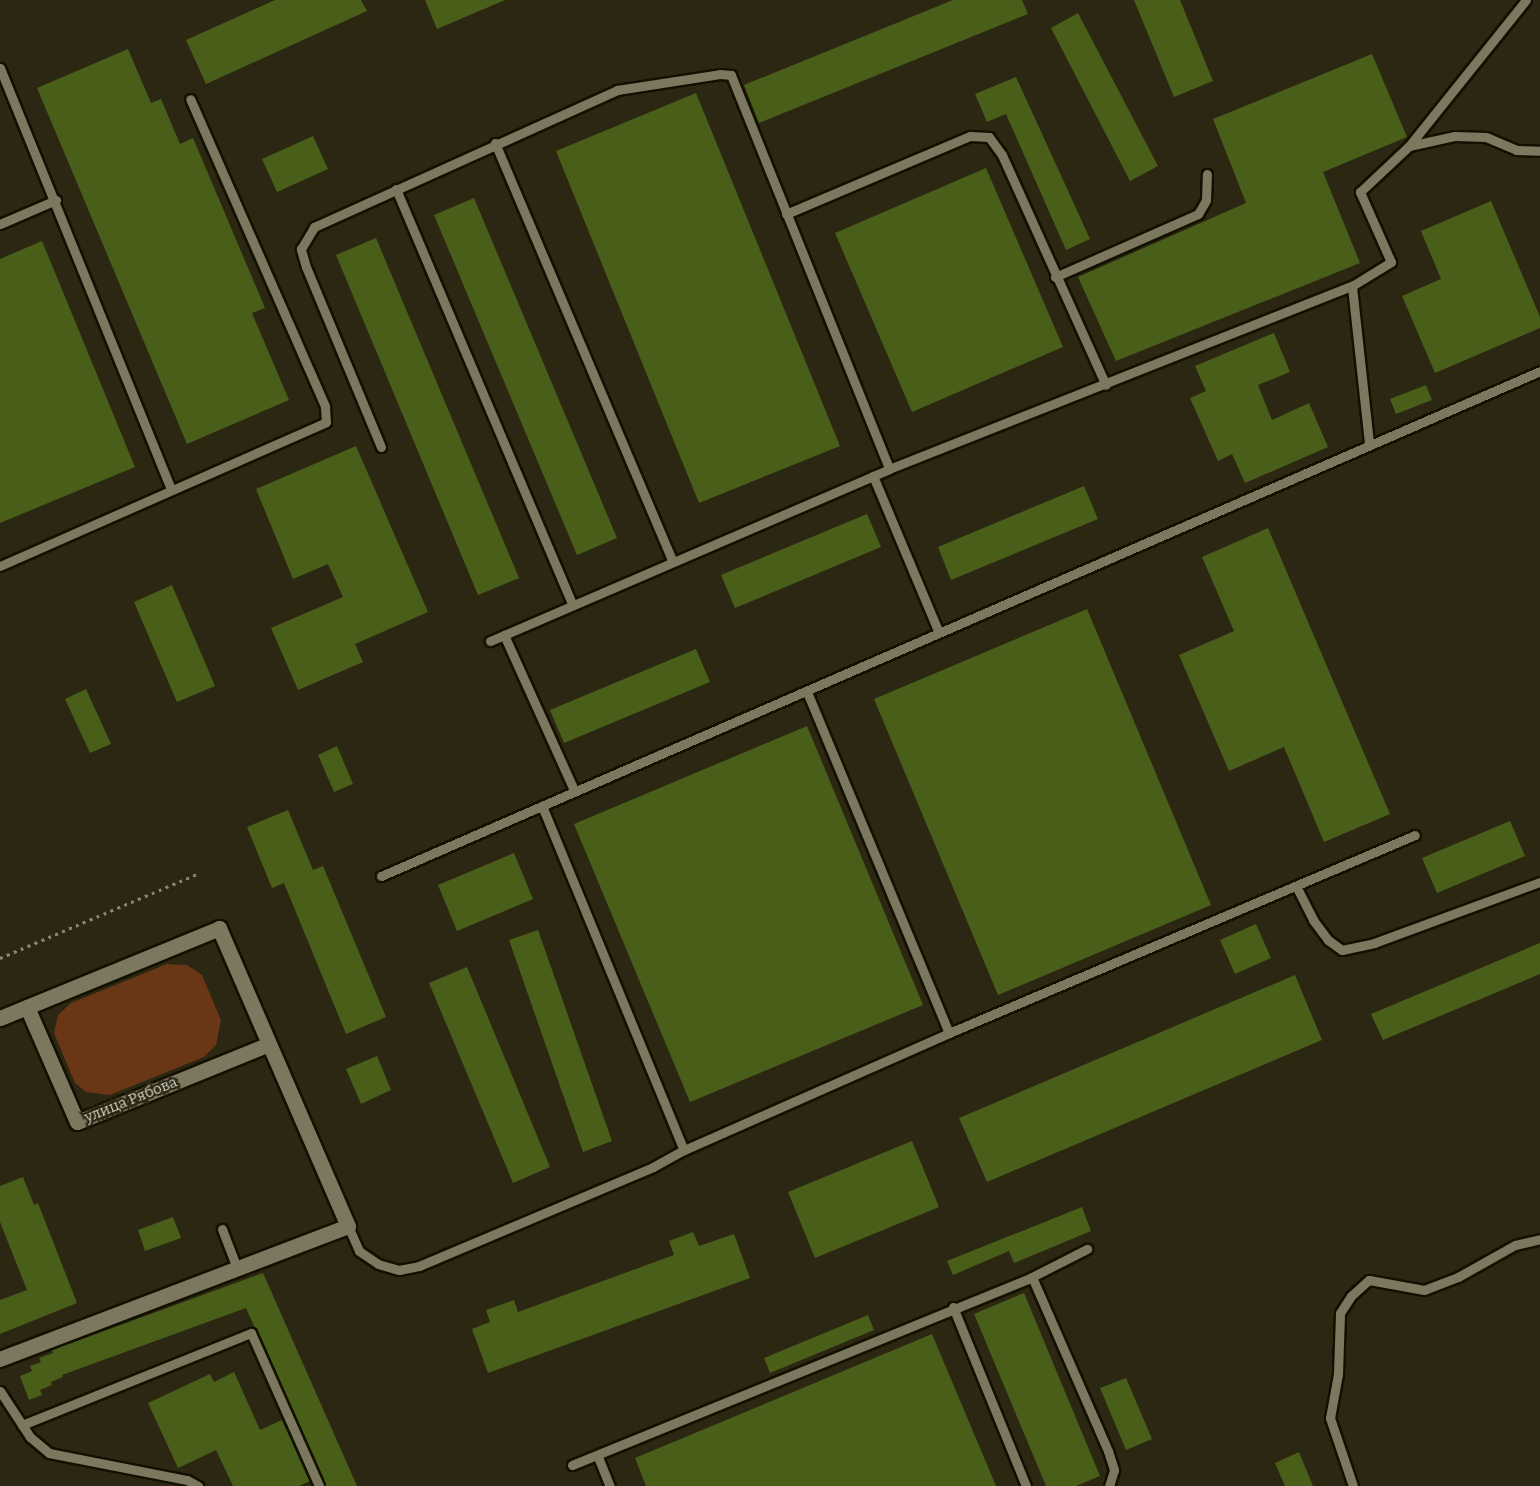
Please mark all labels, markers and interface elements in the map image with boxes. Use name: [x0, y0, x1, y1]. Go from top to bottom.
street label: улица Рябова: [82, 1073, 180, 1127]

